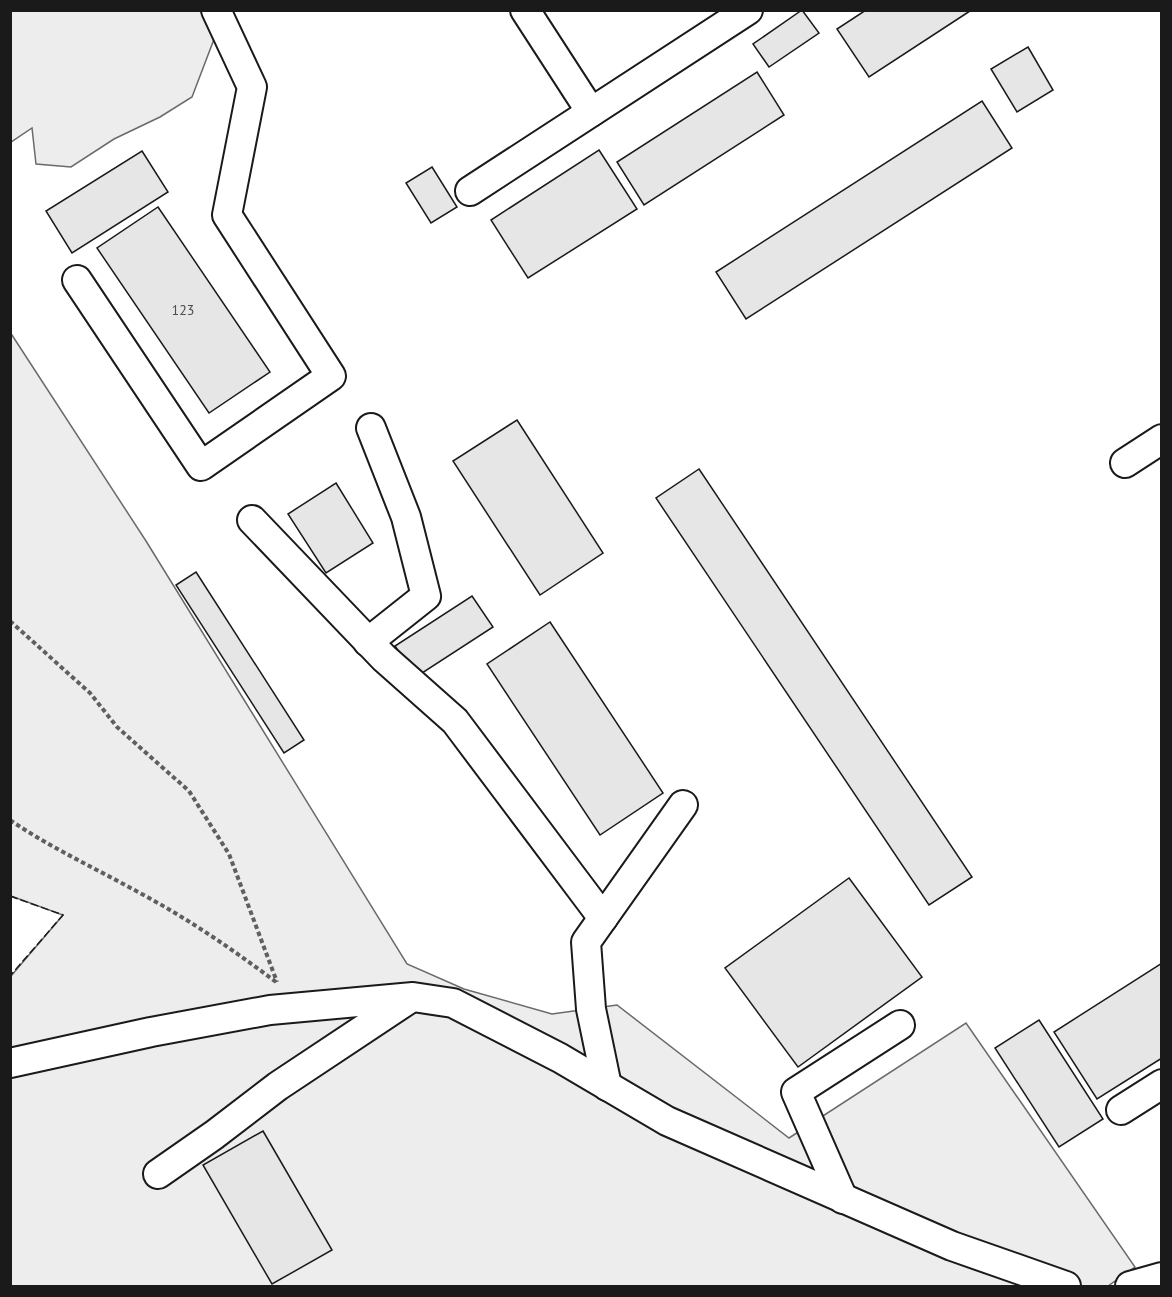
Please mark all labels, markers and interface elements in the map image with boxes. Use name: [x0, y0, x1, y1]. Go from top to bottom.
house number: 123: [172, 301, 194, 319]

